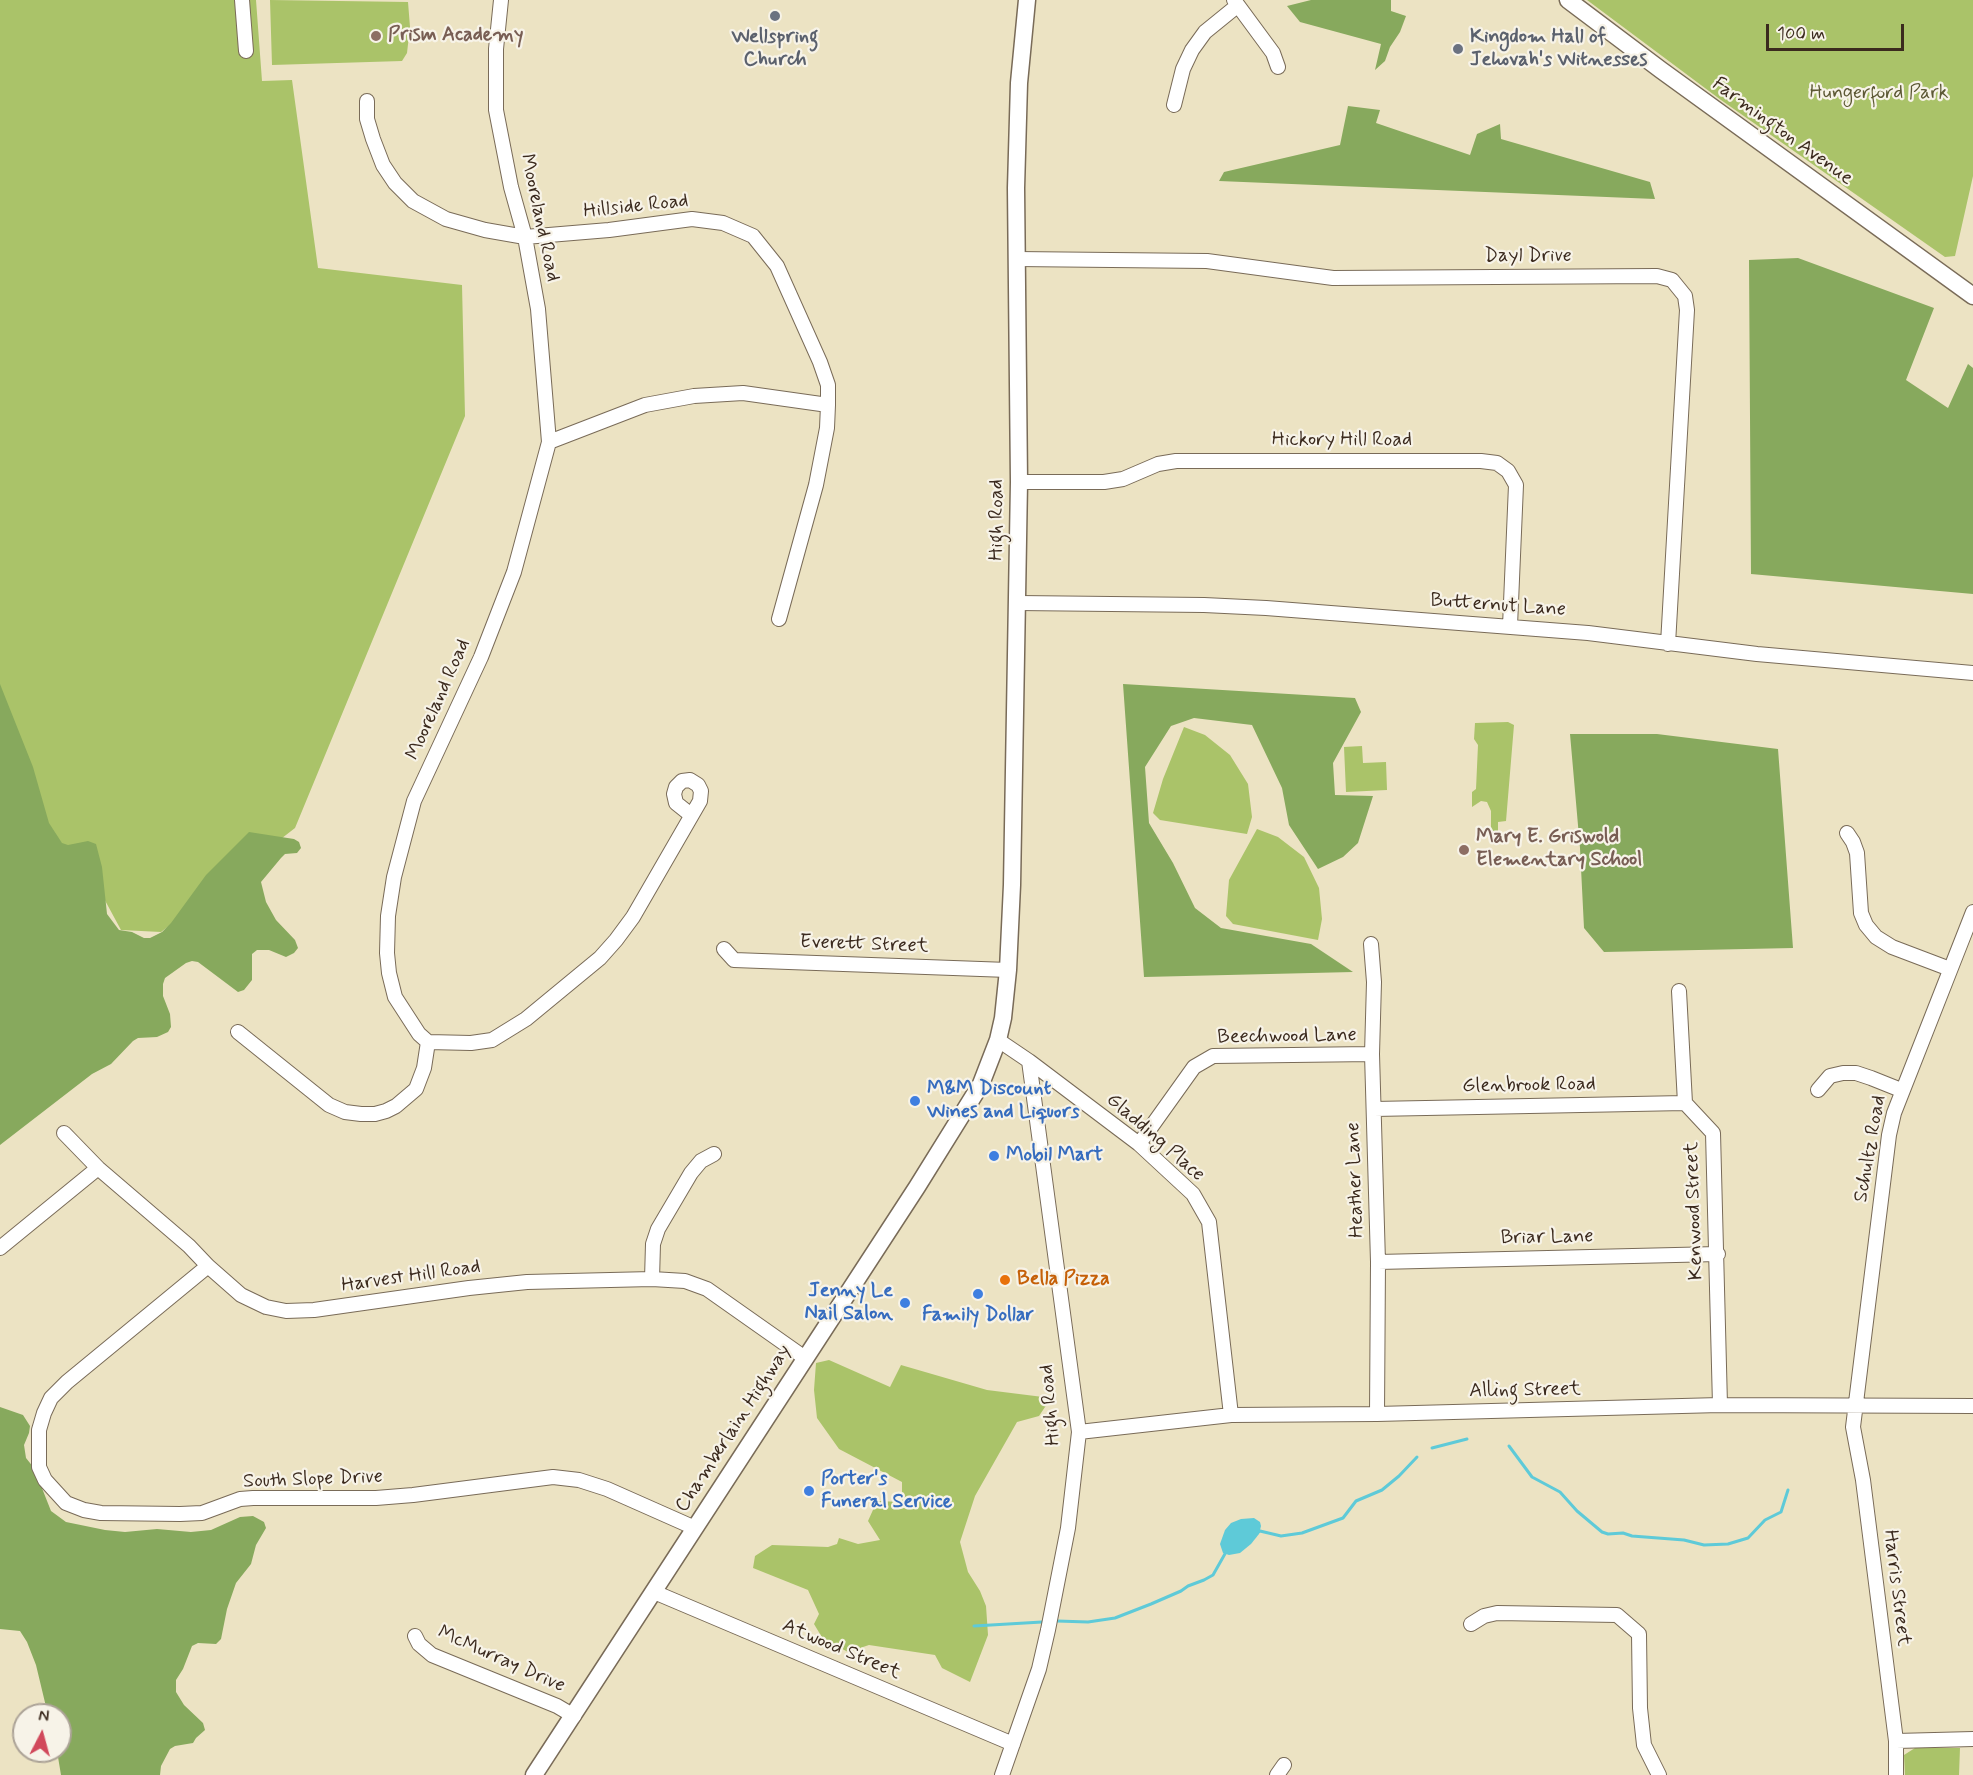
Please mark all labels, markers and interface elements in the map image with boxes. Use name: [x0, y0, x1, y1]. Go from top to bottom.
marker: Wellspring Church: [768, 9, 782, 23]
scale bar: [1769, 12, 1907, 50]
text: 100 m: [1777, 22, 1825, 46]
place label: Prism Academy: [388, 24, 523, 48]
place label: Wellspring Church: [732, 26, 818, 73]
place label: Kingdom Hall of Jehovah's Witnesses: [1470, 26, 1647, 73]
marker: Prism Academy: [369, 29, 383, 43]
marker: Kingdom Hall of Jehovah's Witnesses: [1451, 42, 1465, 56]
street label: Farmington Avenue: [1707, 73, 1857, 191]
park label: Hungerford Park: [1809, 82, 1949, 106]
street label: Mooreland Road: [514, 152, 564, 284]
street label: Hillside Road: [582, 190, 690, 224]
street label: Dayl Drive: [1484, 245, 1572, 269]
street label: Hickory Hill Road: [1272, 429, 1412, 453]
street label: High Road: [986, 479, 1010, 561]
street label: Butternut Lane: [1429, 589, 1567, 623]
street label: Mooreland Road: [402, 636, 476, 764]
place label: Mary E. Griswold Elementary School: [1476, 826, 1642, 873]
marker: Mary E. Griswold Elementary School: [1457, 843, 1471, 857]
street label: Everett Street: [799, 931, 929, 959]
street label: Beechwood Lane: [1217, 1024, 1357, 1050]
street label: Glenbrook Road: [1462, 1073, 1596, 1099]
place label: M&M Discount Wines and Liquors: [927, 1078, 1080, 1125]
street label: Gladding Place: [1101, 1089, 1209, 1187]
marker: M&M Discount Wines and Liquors: [908, 1094, 922, 1108]
street label: Schultz Road: [1850, 1094, 1892, 1204]
street label: Heather Lane: [1342, 1122, 1370, 1238]
street label: Kenwood Street: [1681, 1142, 1709, 1280]
place label: Mobil Mart: [1006, 1144, 1103, 1168]
marker: Mobil Mart: [987, 1149, 1001, 1163]
street label: Briar Lane: [1500, 1225, 1594, 1251]
street label: Harvest Hill Road: [340, 1255, 482, 1299]
place label: Bella Pizza: [1017, 1268, 1110, 1292]
marker: Bella Pizza: [998, 1273, 1012, 1287]
place label: Jenny Le Nail Salon: [804, 1280, 893, 1327]
marker: Family Dollar: [971, 1287, 985, 1301]
marker: Jenny Le Nail Salon: [898, 1296, 912, 1310]
place label: Family Dollar: [922, 1304, 1034, 1328]
street label: Chamberlain Highway: [671, 1341, 797, 1517]
street label: High Road: [1035, 1363, 1067, 1447]
street label: Alling Street: [1469, 1378, 1581, 1404]
street label: South Slope Drive: [243, 1466, 383, 1494]
place label: Porter's Funeral Service: [821, 1468, 952, 1515]
marker: Porter's Funeral Service: [802, 1484, 816, 1498]
street label: Harris Street: [1877, 1528, 1915, 1648]
street label: Atwood Street: [778, 1614, 904, 1686]
street label: McMurray Drive: [434, 1621, 568, 1699]
north arrow: [12, 1703, 72, 1763]
text: N: [37, 1706, 50, 1728]

